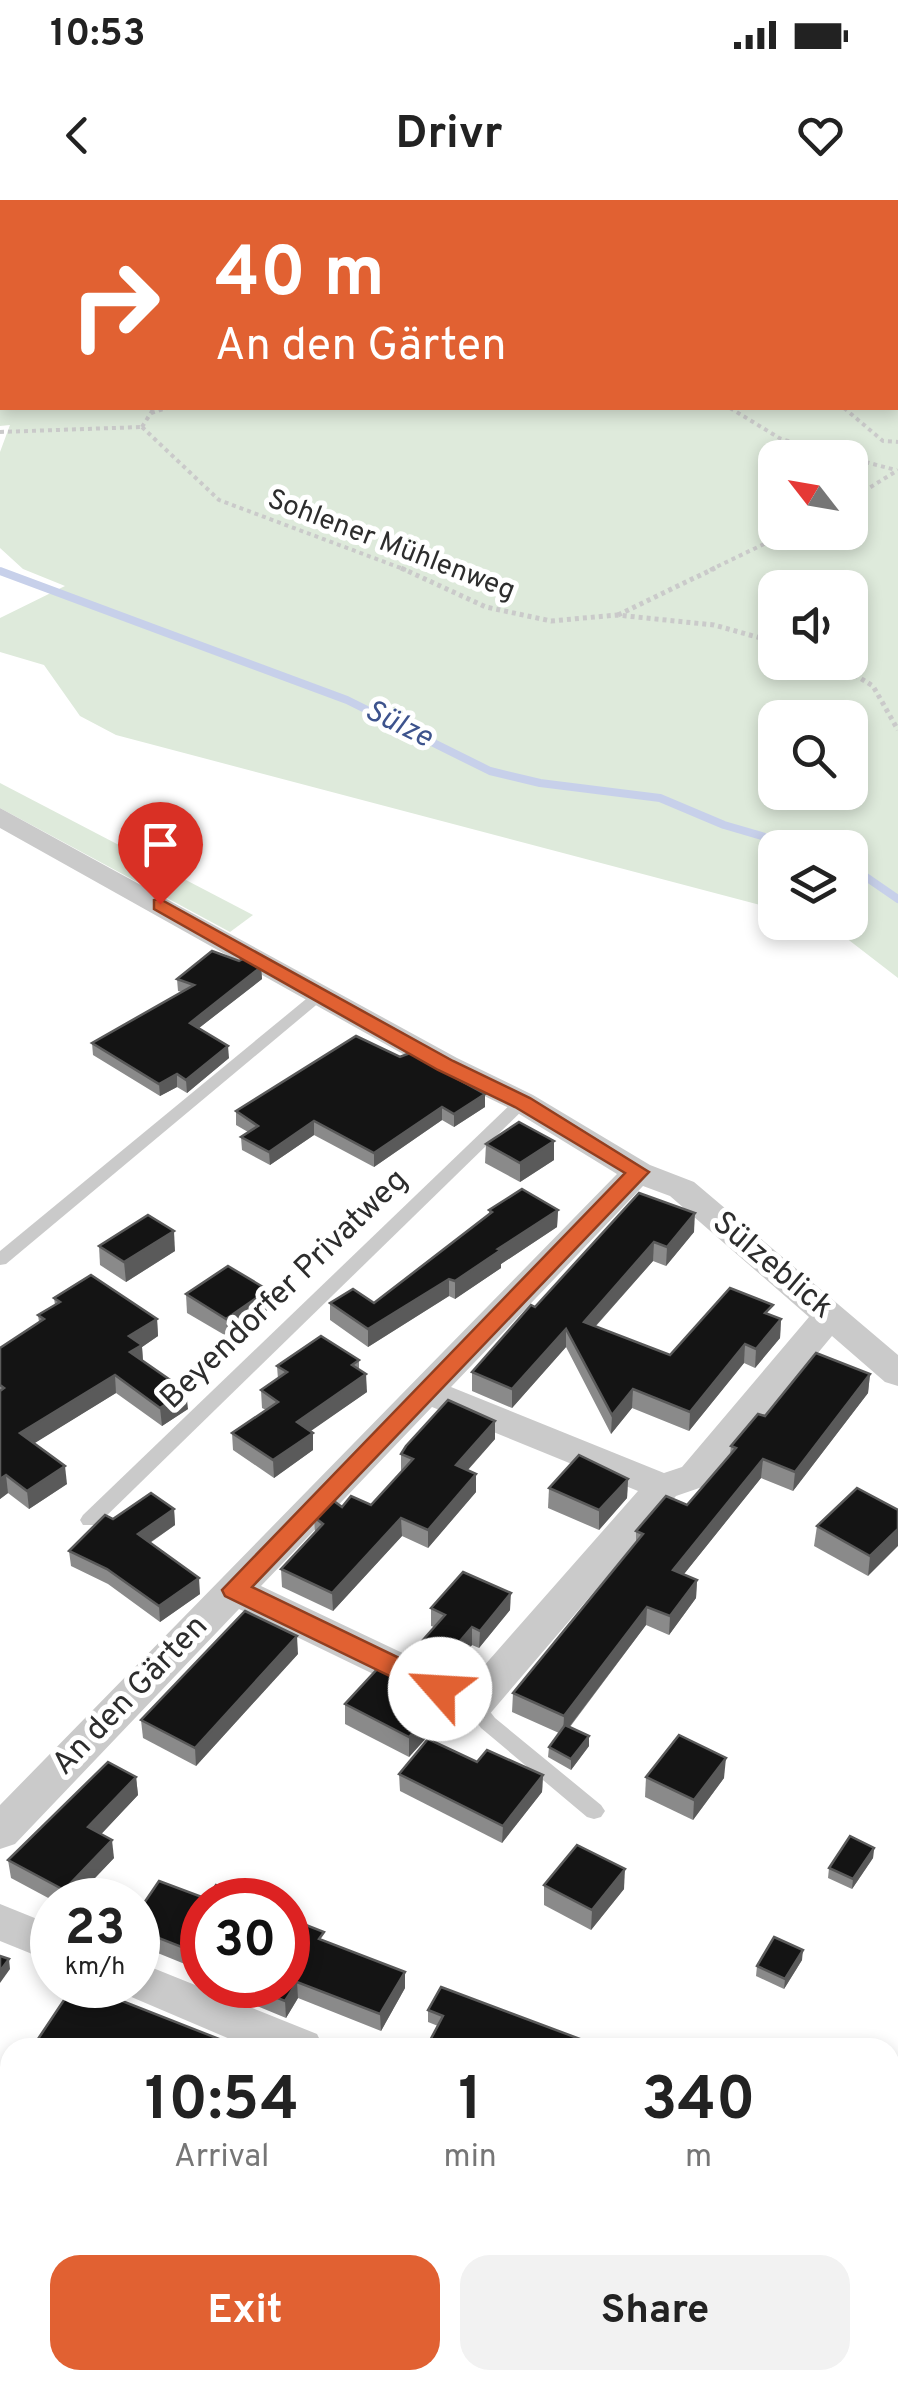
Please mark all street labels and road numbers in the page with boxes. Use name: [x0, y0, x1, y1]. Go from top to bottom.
street label: Sohlener Mühlenweg: [262, 482, 520, 610]
street label: Beyendorfer Privatweg: [153, 1161, 417, 1419]
street label: Sülzeblick: [703, 1204, 841, 1328]
street label: An den Gärten: [45, 1607, 217, 1785]

